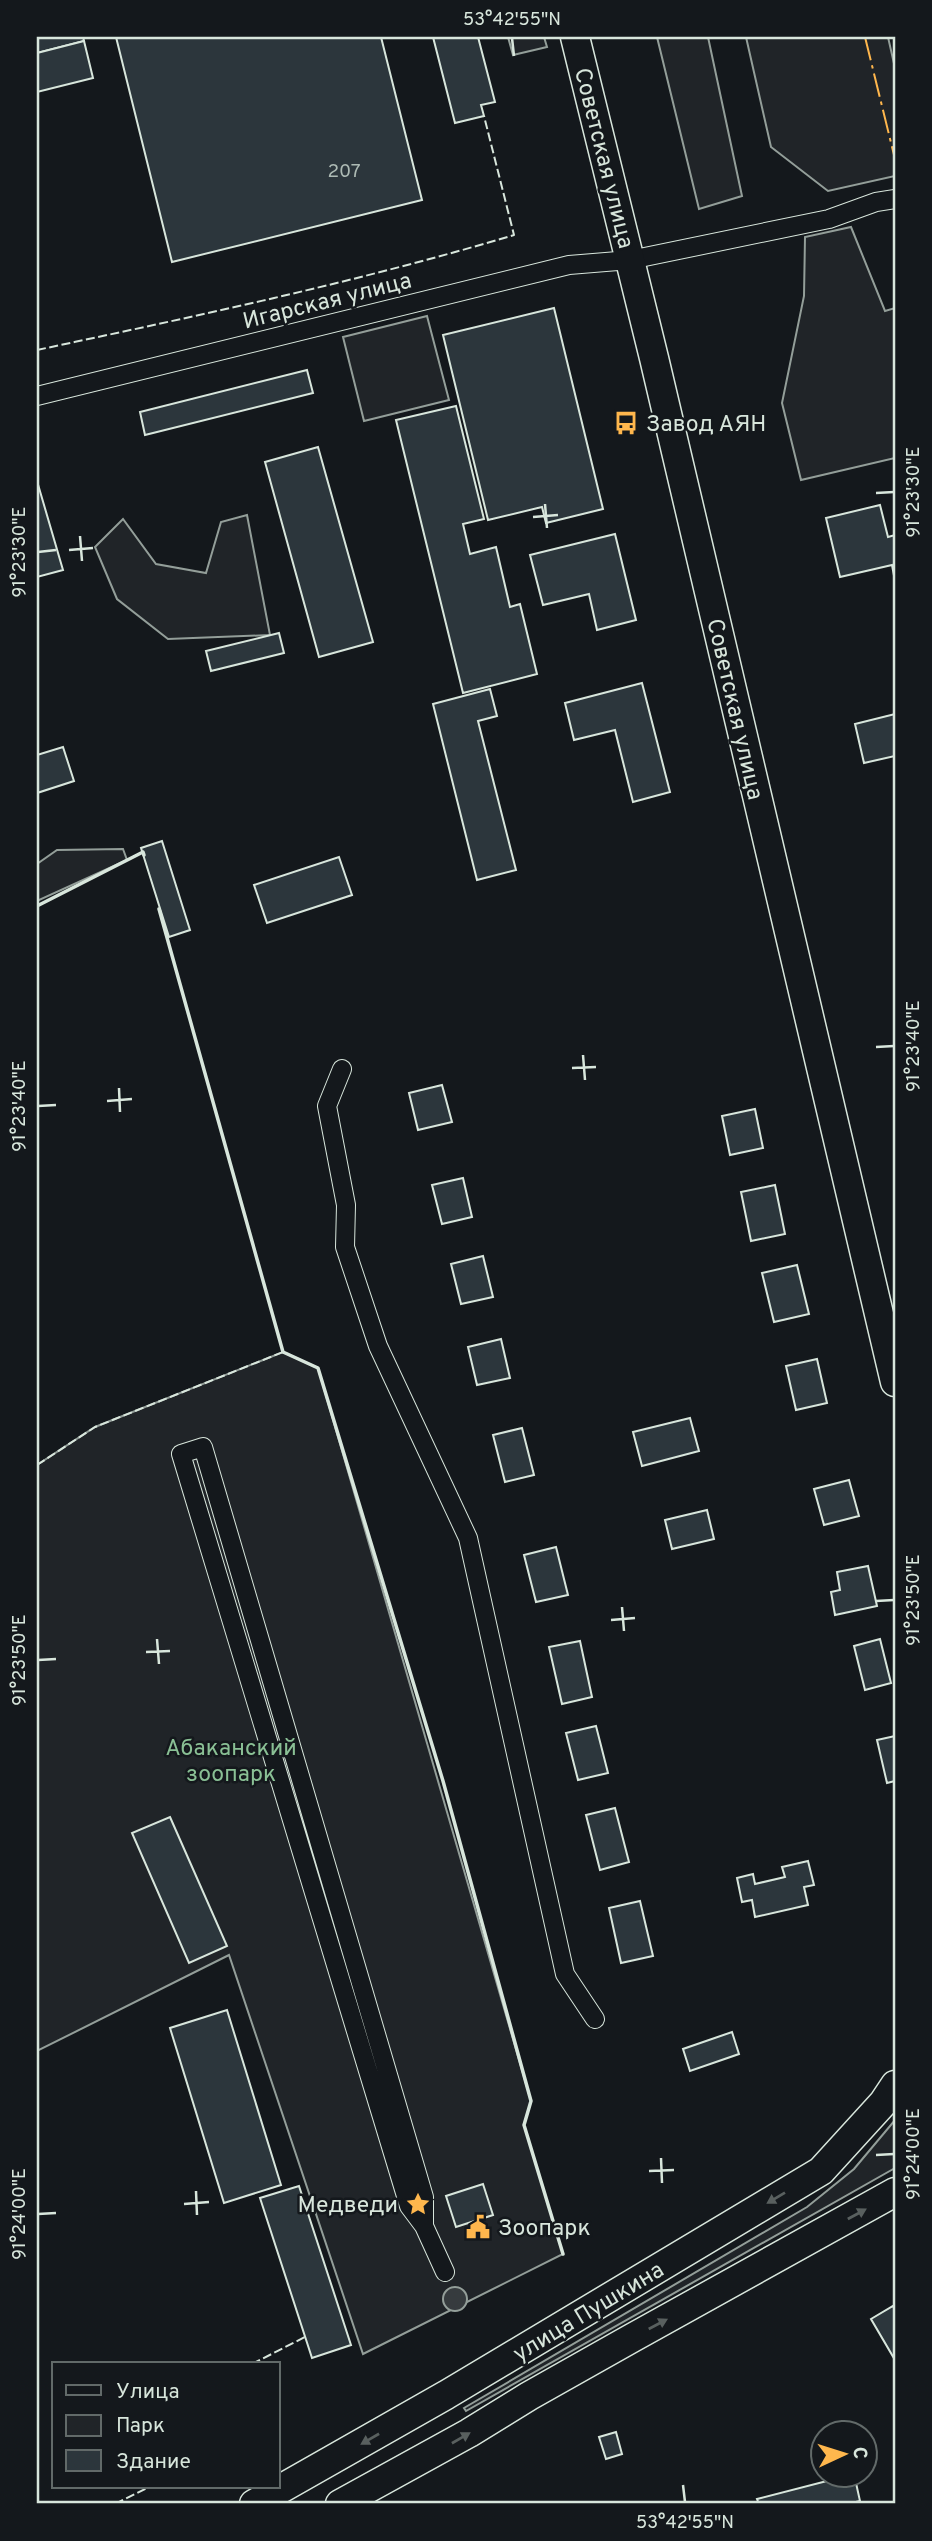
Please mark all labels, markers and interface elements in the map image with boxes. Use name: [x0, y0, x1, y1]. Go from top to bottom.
text: 53°42'55"N: [463, 9, 561, 32]
street label: Советская улица: [566, 65, 639, 252]
house number: 207: [327, 160, 361, 184]
street label: Игарская улица: [240, 267, 415, 337]
bus stop icon: Завод АЯН: [612, 409, 640, 437]
place label: Завод АЯН: [646, 411, 766, 440]
text: 91°23'30"E: [903, 447, 926, 537]
text: 91°23'30"E: [9, 507, 32, 597]
street label: Советская улица: [699, 616, 769, 803]
text: 91°23'40"E: [903, 1000, 926, 1092]
text: 91°23'40"E: [9, 1060, 32, 1152]
text: 91°23'50"E: [903, 1554, 926, 1646]
text: 91°23'50"E: [9, 1614, 32, 1706]
park label: Абаканский зоопарк: [165, 1735, 297, 1790]
text: 91°24'00"E: [903, 2108, 926, 2200]
text: 91°24'00"E: [9, 2168, 32, 2260]
place icon: Медведи: [404, 2190, 432, 2218]
place label: Медведи: [297, 2192, 398, 2221]
one-way arrow: [766, 2192, 785, 2204]
one-way arrow: [847, 2208, 866, 2220]
public building icon: Зоопарк: [464, 2213, 492, 2241]
place label: Зоопарк: [498, 2215, 591, 2244]
street label: улица Пушкина: [508, 2257, 670, 2370]
one-way arrow: [648, 2318, 667, 2330]
legend: [52, 2362, 280, 2488]
text: Улица: [116, 2379, 180, 2406]
text: Парк: [116, 2413, 165, 2440]
north arrow: [810, 2418, 880, 2488]
one-way arrow: [451, 2432, 470, 2444]
one-way arrow: [360, 2433, 379, 2445]
text: С: [847, 2446, 871, 2460]
text: Здание: [116, 2449, 191, 2476]
text: 53°42'55"N: [636, 2512, 734, 2535]

